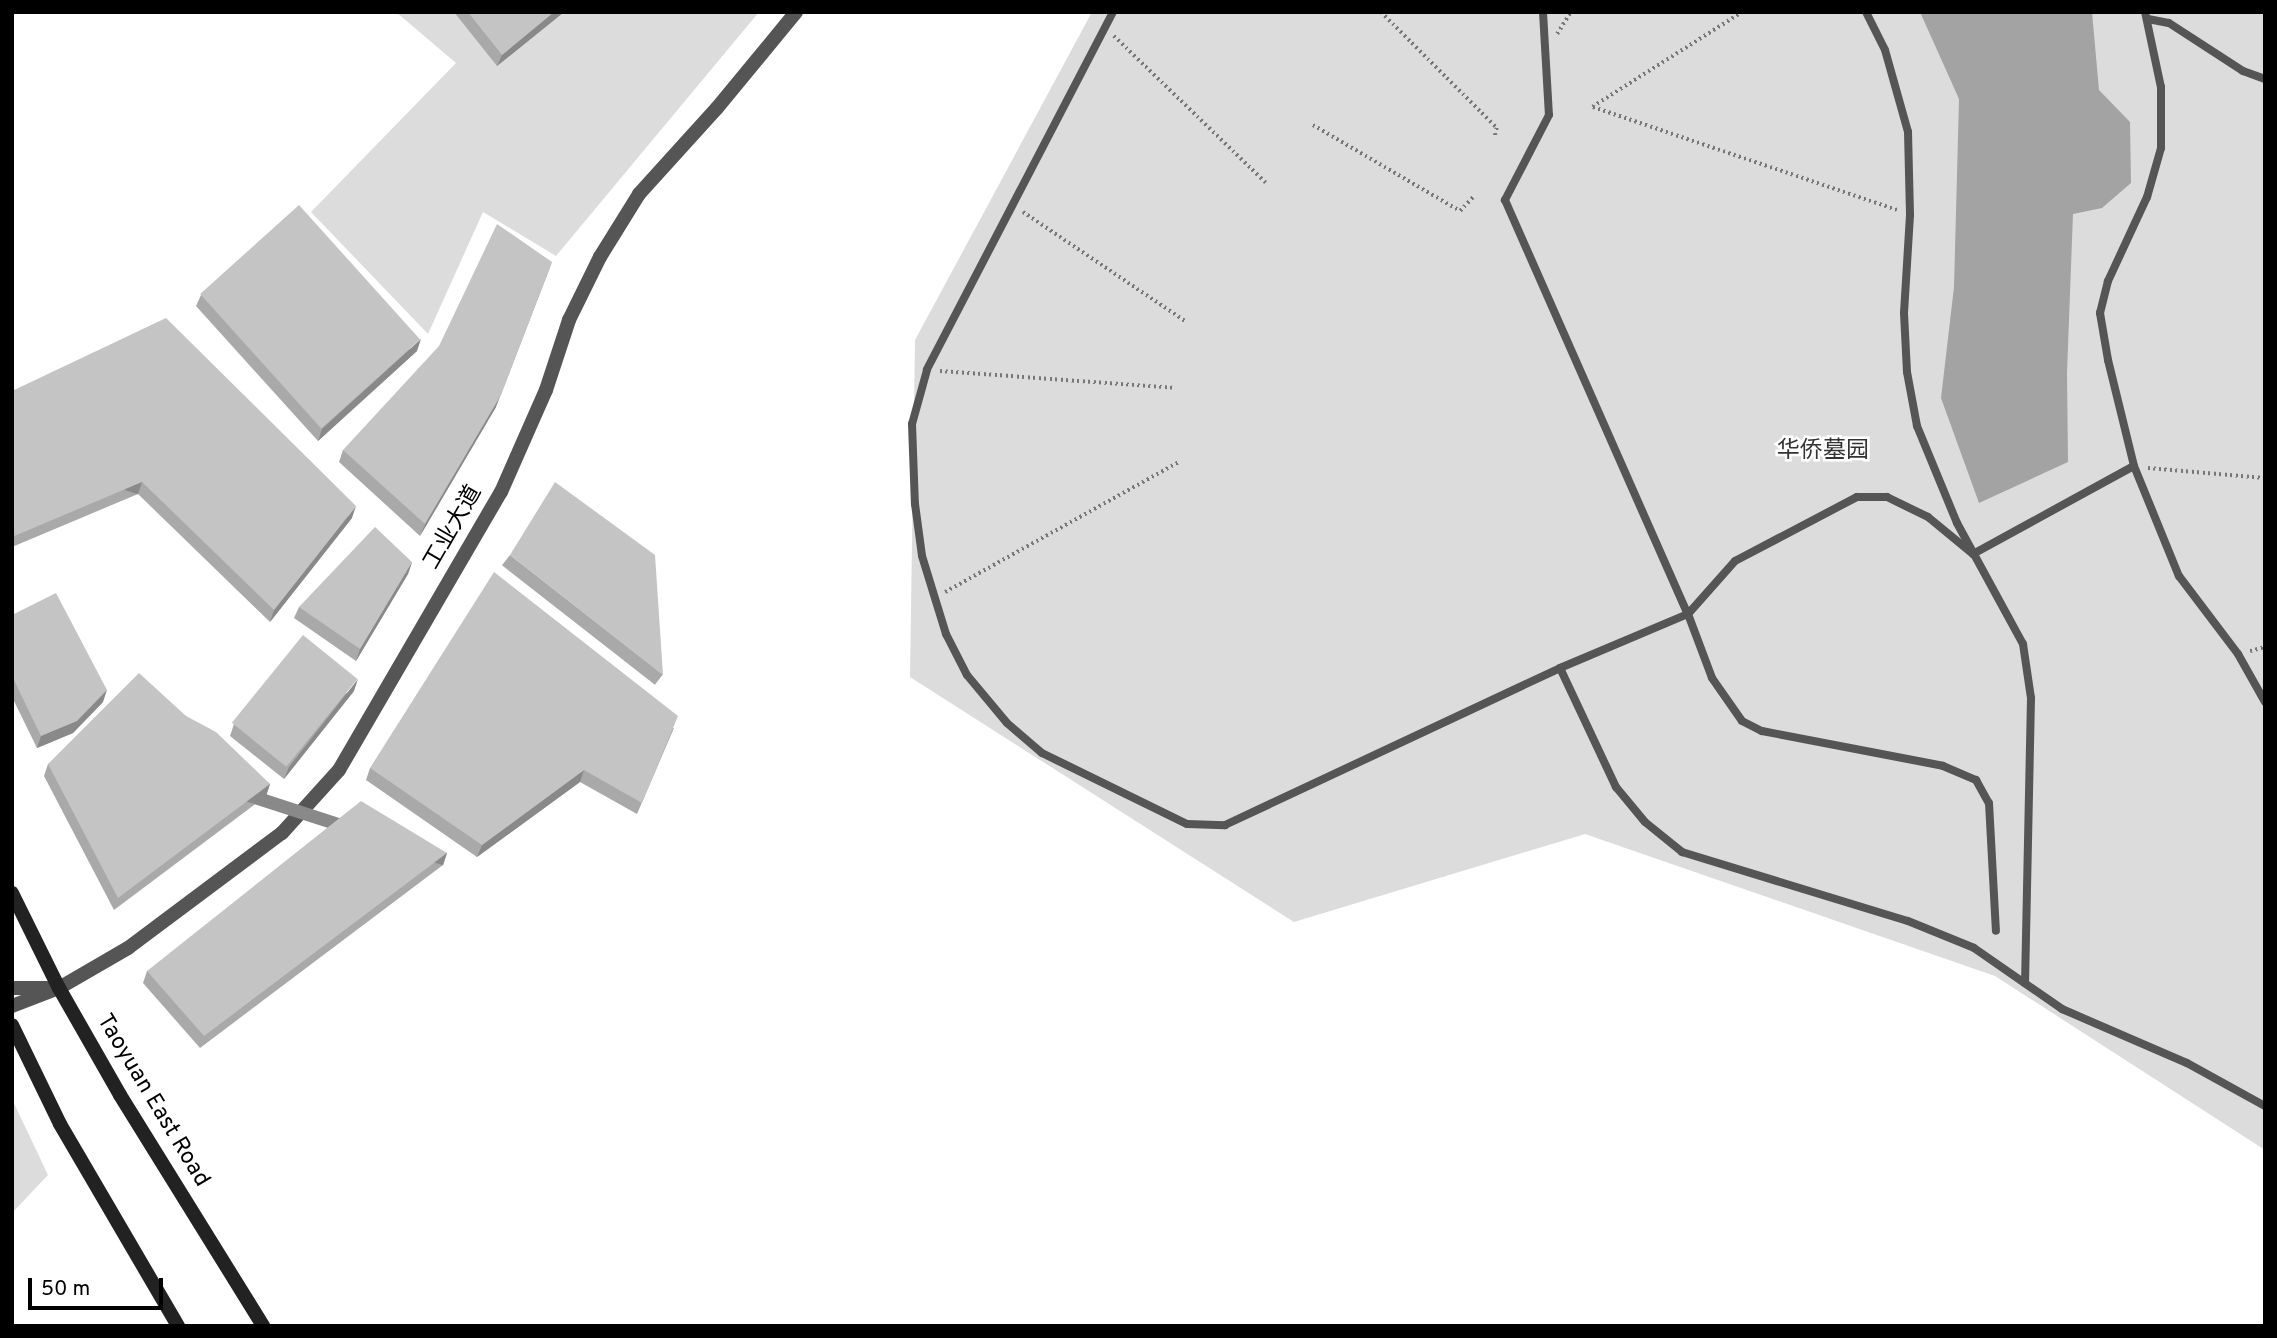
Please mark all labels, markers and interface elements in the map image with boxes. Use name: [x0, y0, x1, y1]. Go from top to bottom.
park label: 华侨墓园: [1777, 438, 1869, 466]
street label: 工业大道: [419, 481, 489, 575]
street label: Taoyuan East Road: [90, 1010, 214, 1192]
scale bar: [32, 1264, 166, 1308]
text: 50 m: [41, 1276, 90, 1303]

